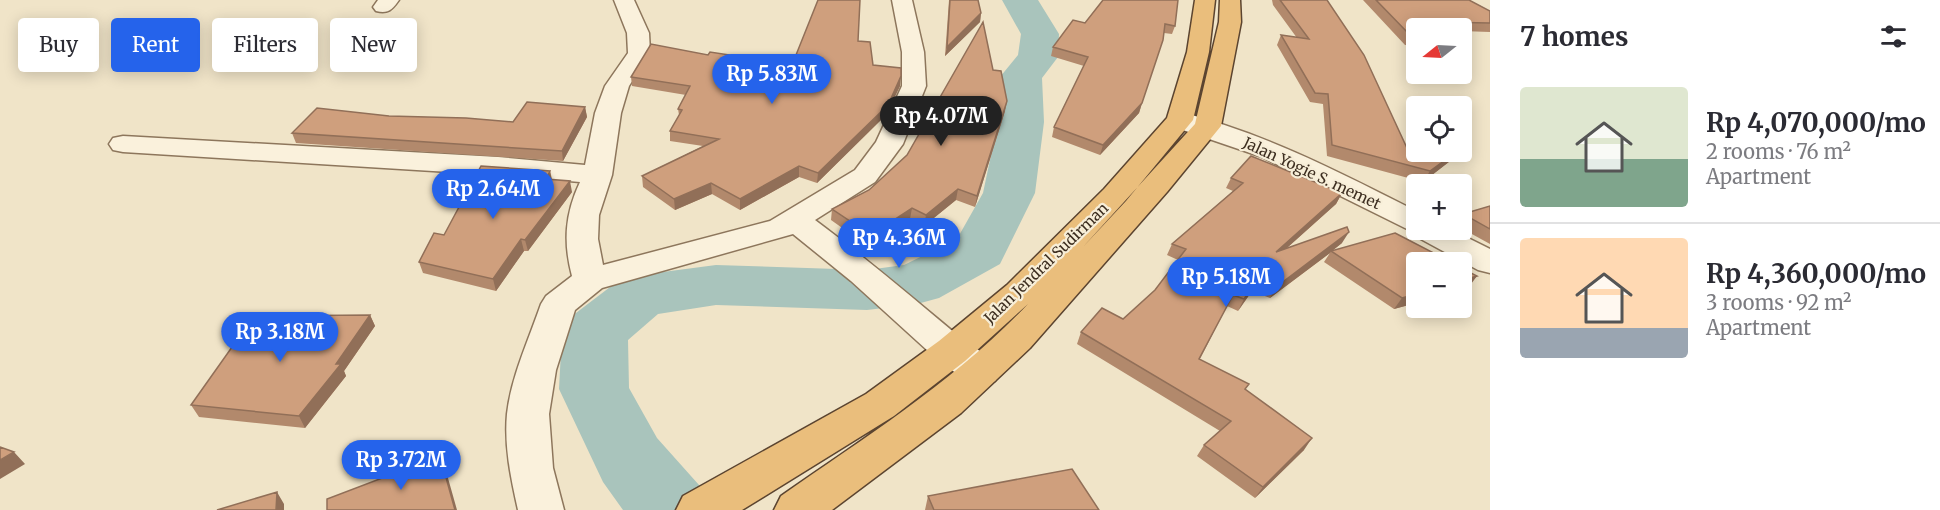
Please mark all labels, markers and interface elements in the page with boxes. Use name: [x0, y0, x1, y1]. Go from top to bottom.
chip: Buy: [18, 18, 99, 72]
chip: Rent: [111, 18, 200, 72]
chip: Filters: [212, 18, 318, 72]
chip: New: [330, 18, 417, 72]
north arrow: [1406, 18, 1472, 84]
map controls: [1406, 18, 1472, 318]
text: 7 homes: [1520, 20, 1628, 53]
icon: filters: [1877, 20, 1910, 53]
pin: Rp 5.83M: [710, 54, 834, 105]
text: Rp 5.83M: [726, 61, 818, 86]
pin: Rp 4.07M: [879, 96, 1003, 147]
button: locate: [1406, 96, 1472, 162]
text: Rp 4.07M: [894, 103, 988, 128]
text: Rp 4,070,000/mo: [1706, 106, 1926, 139]
icon: home: [1568, 111, 1640, 183]
street label: Jalan Yogie S. memet: [1239, 132, 1384, 213]
text: 2 rooms · 76 m²: [1706, 139, 1851, 164]
text: Apartment: [1706, 164, 1811, 189]
pin: Rp 2.64M: [431, 169, 555, 220]
button: +: [1406, 174, 1472, 240]
text: Rp 2.64M: [446, 176, 540, 201]
street label: Jalan Jendral Sudirman: [979, 198, 1112, 328]
pin: Rp 4.36M: [837, 218, 961, 269]
text: Rp 4.36M: [852, 225, 946, 250]
button: −: [1406, 252, 1472, 318]
pin: Rp 5.18M: [1164, 257, 1288, 308]
text: Rp 4,360,000/mo: [1706, 257, 1926, 290]
icon: home: [1568, 262, 1640, 334]
text: Rp 5.18M: [1181, 264, 1271, 289]
text: 3 rooms · 92 m²: [1706, 290, 1852, 315]
pin: Rp 3.18M: [218, 312, 342, 363]
text: Apartment: [1706, 315, 1811, 340]
text: Rp 3.18M: [235, 319, 325, 344]
pin: Rp 3.72M: [339, 440, 463, 491]
text: Rp 3.72M: [356, 447, 446, 472]

